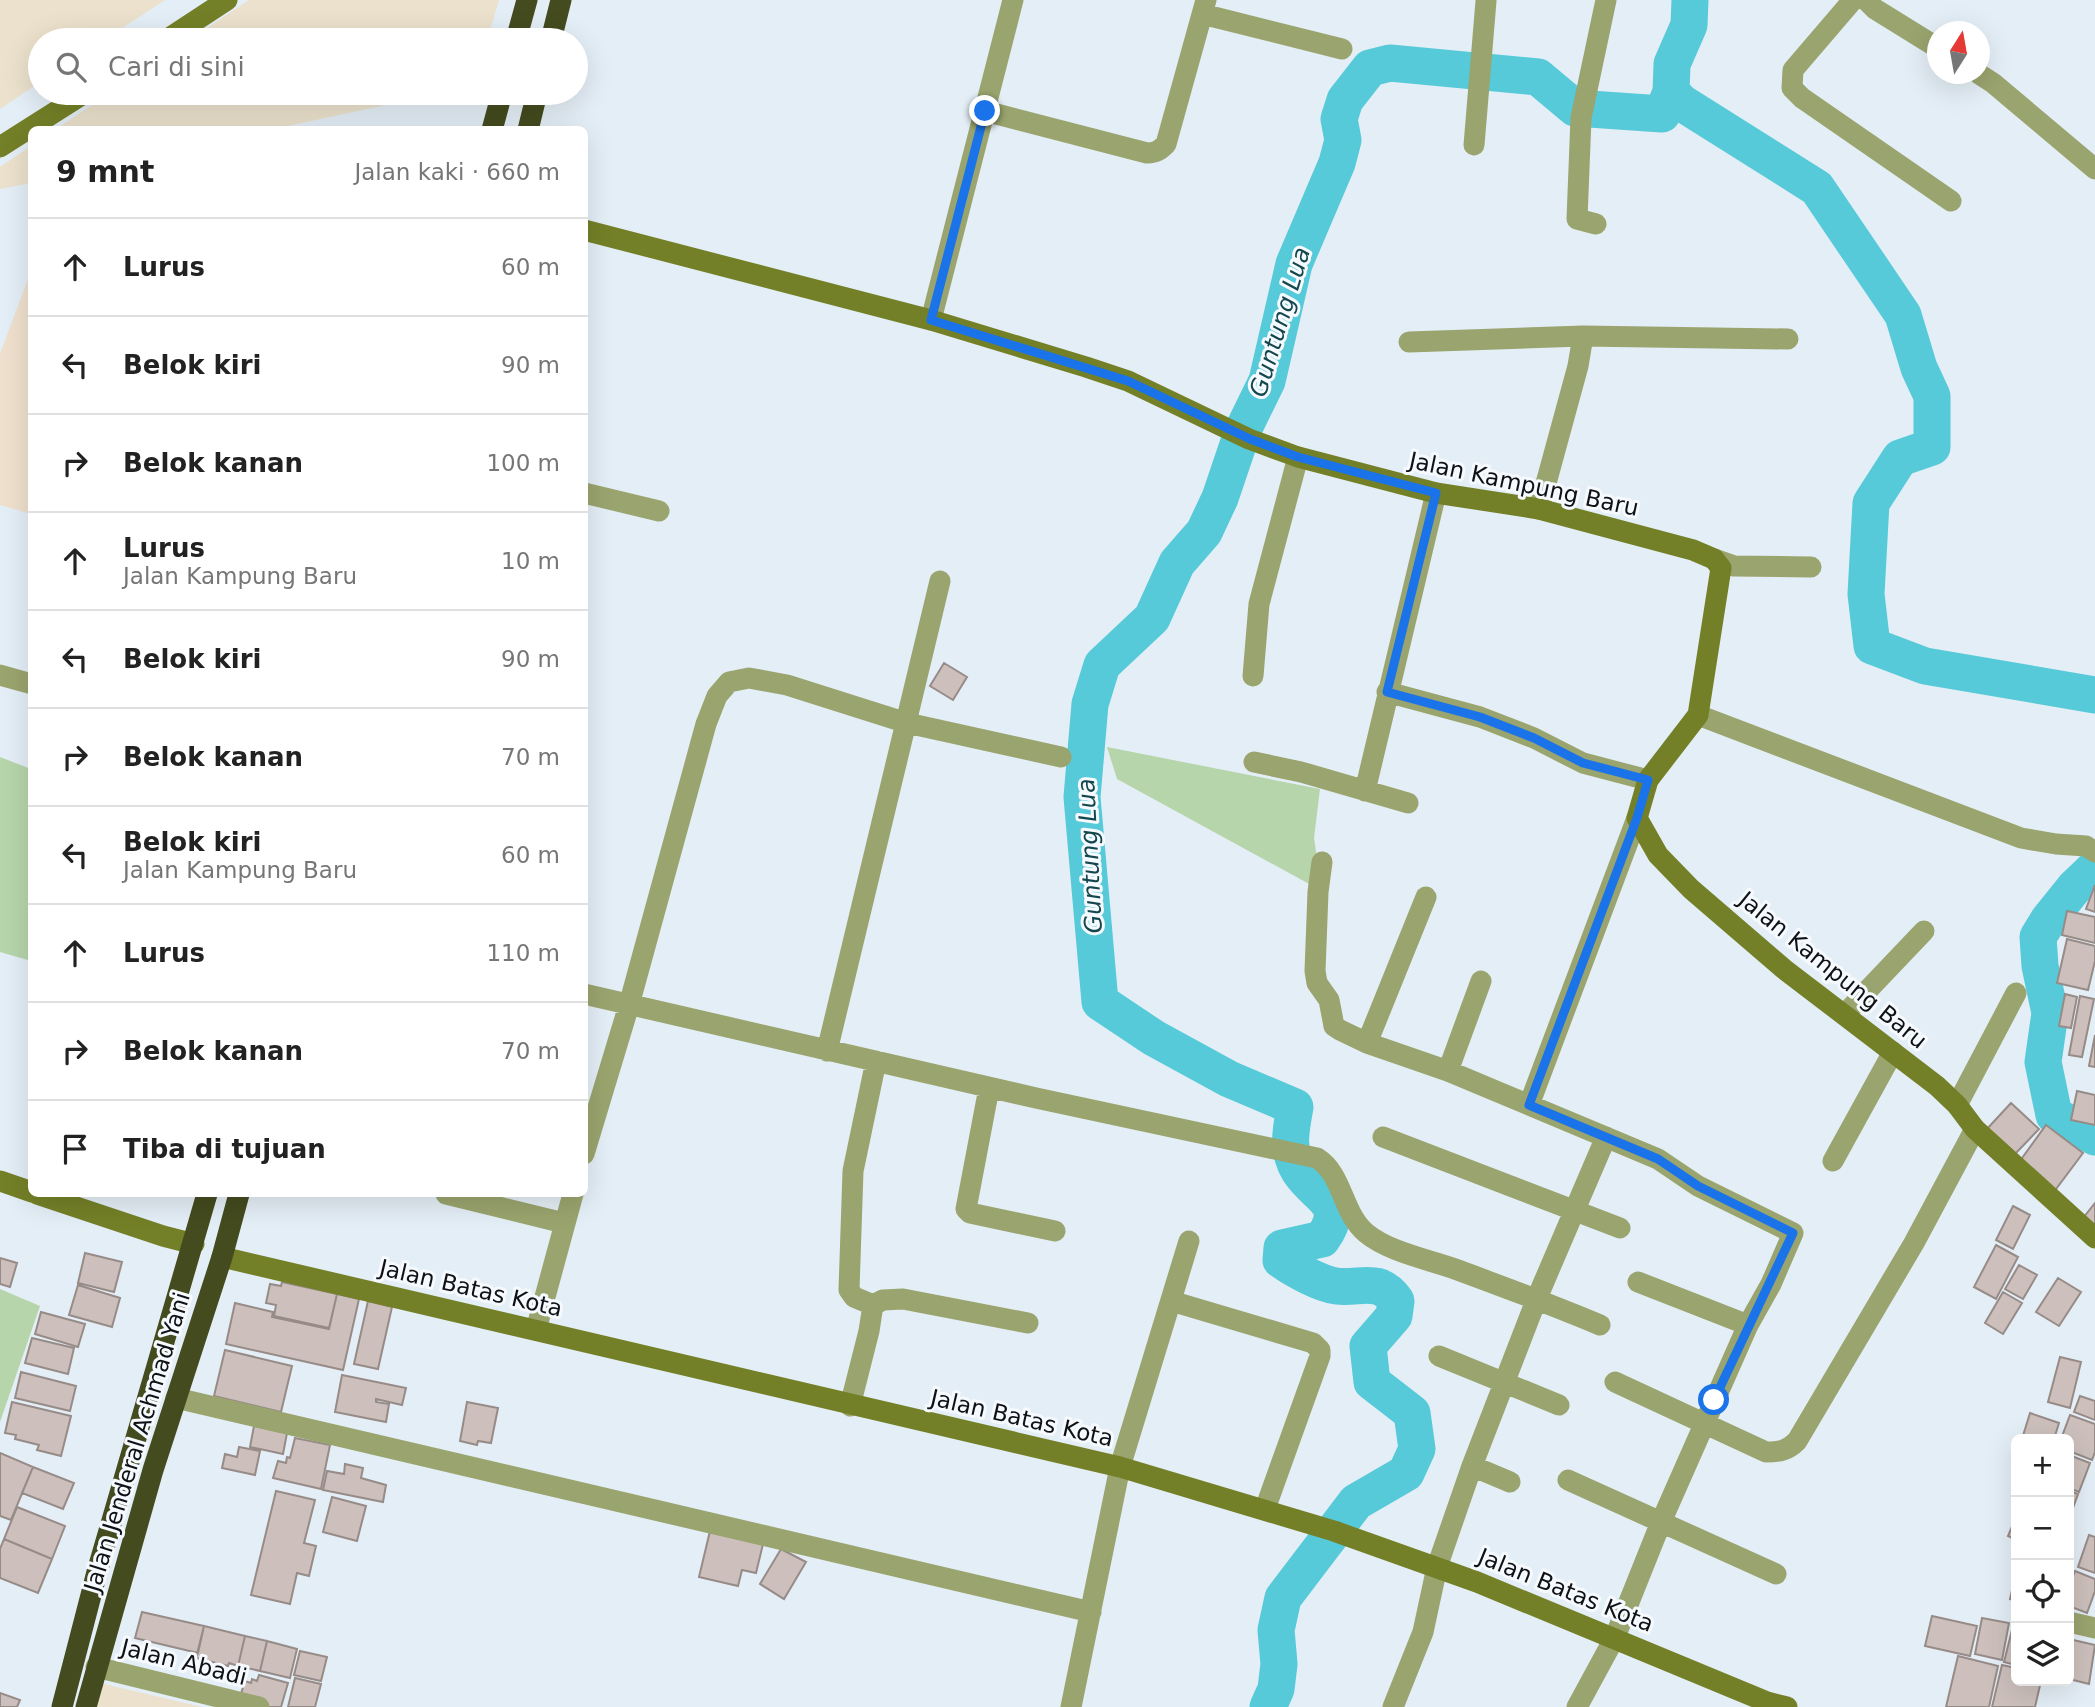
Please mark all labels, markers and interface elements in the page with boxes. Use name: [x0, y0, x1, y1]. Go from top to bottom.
north arrow: [1927, 21, 1990, 84]
search box: [28, 28, 588, 105]
icon: search: [52, 48, 90, 86]
text: Cari di sini: [108, 52, 245, 82]
route end: [969, 95, 1000, 126]
text: 9 mnt: [56, 154, 154, 189]
text: Jalan kaki · 660 m: [354, 159, 560, 185]
water label: Guntung Lua: [1244, 244, 1316, 400]
icon: ahead: [56, 248, 94, 286]
text: Lurus: [123, 252, 205, 282]
text: 60 m: [501, 254, 560, 280]
icon: left: [56, 346, 94, 384]
text: Belok kiri: [123, 350, 262, 380]
text: 90 m: [501, 352, 560, 378]
icon: right: [56, 444, 94, 482]
street label: Jalan Kampung Baru: [1405, 447, 1641, 521]
text: Belok kanan: [123, 448, 303, 478]
text: 100 m: [486, 450, 560, 476]
text: Lurus: [123, 533, 205, 563]
icon: ahead: [56, 542, 94, 580]
text: 10 m: [501, 548, 560, 574]
text: Jalan Kampung Baru: [123, 563, 357, 589]
icon: left: [56, 640, 94, 678]
text: Belok kiri: [123, 644, 262, 674]
text: 90 m: [501, 646, 560, 672]
icon: right: [56, 738, 94, 776]
text: Belok kanan: [123, 742, 303, 772]
text: 70 m: [501, 744, 560, 770]
water label: Guntung Lua: [1072, 778, 1108, 934]
text: Belok kiri: [123, 827, 262, 857]
icon: left: [56, 836, 94, 874]
text: 60 m: [501, 842, 560, 868]
text: Jalan Kampung Baru: [123, 857, 357, 883]
street label: Jalan Kampung Baru: [1732, 885, 1932, 1054]
icon: ahead: [56, 934, 94, 972]
text: Lurus: [123, 938, 205, 968]
text: 110 m: [486, 940, 560, 966]
icon: right: [56, 1032, 94, 1070]
text: Belok kanan: [123, 1036, 303, 1066]
text: 70 m: [501, 1038, 560, 1064]
icon: arrive: [56, 1130, 94, 1168]
text: Tiba di tujuan: [123, 1134, 326, 1164]
street label: Jalan Batas Kota: [375, 1254, 565, 1322]
street label: Jalan Jenderal Achmad Yani: [78, 1289, 195, 1597]
street label: Jalan Batas Kota: [926, 1384, 1116, 1452]
route start: [1698, 1384, 1729, 1415]
map controls: [2011, 1434, 2074, 1686]
button: +: [2011, 1434, 2074, 1497]
button: −: [2011, 1497, 2074, 1560]
street label: Jalan Batas Kota: [1473, 1542, 1657, 1637]
button: locate: [2011, 1560, 2074, 1623]
button: layers: [2011, 1623, 2074, 1686]
street label: Jalan Abadi: [116, 1633, 250, 1690]

